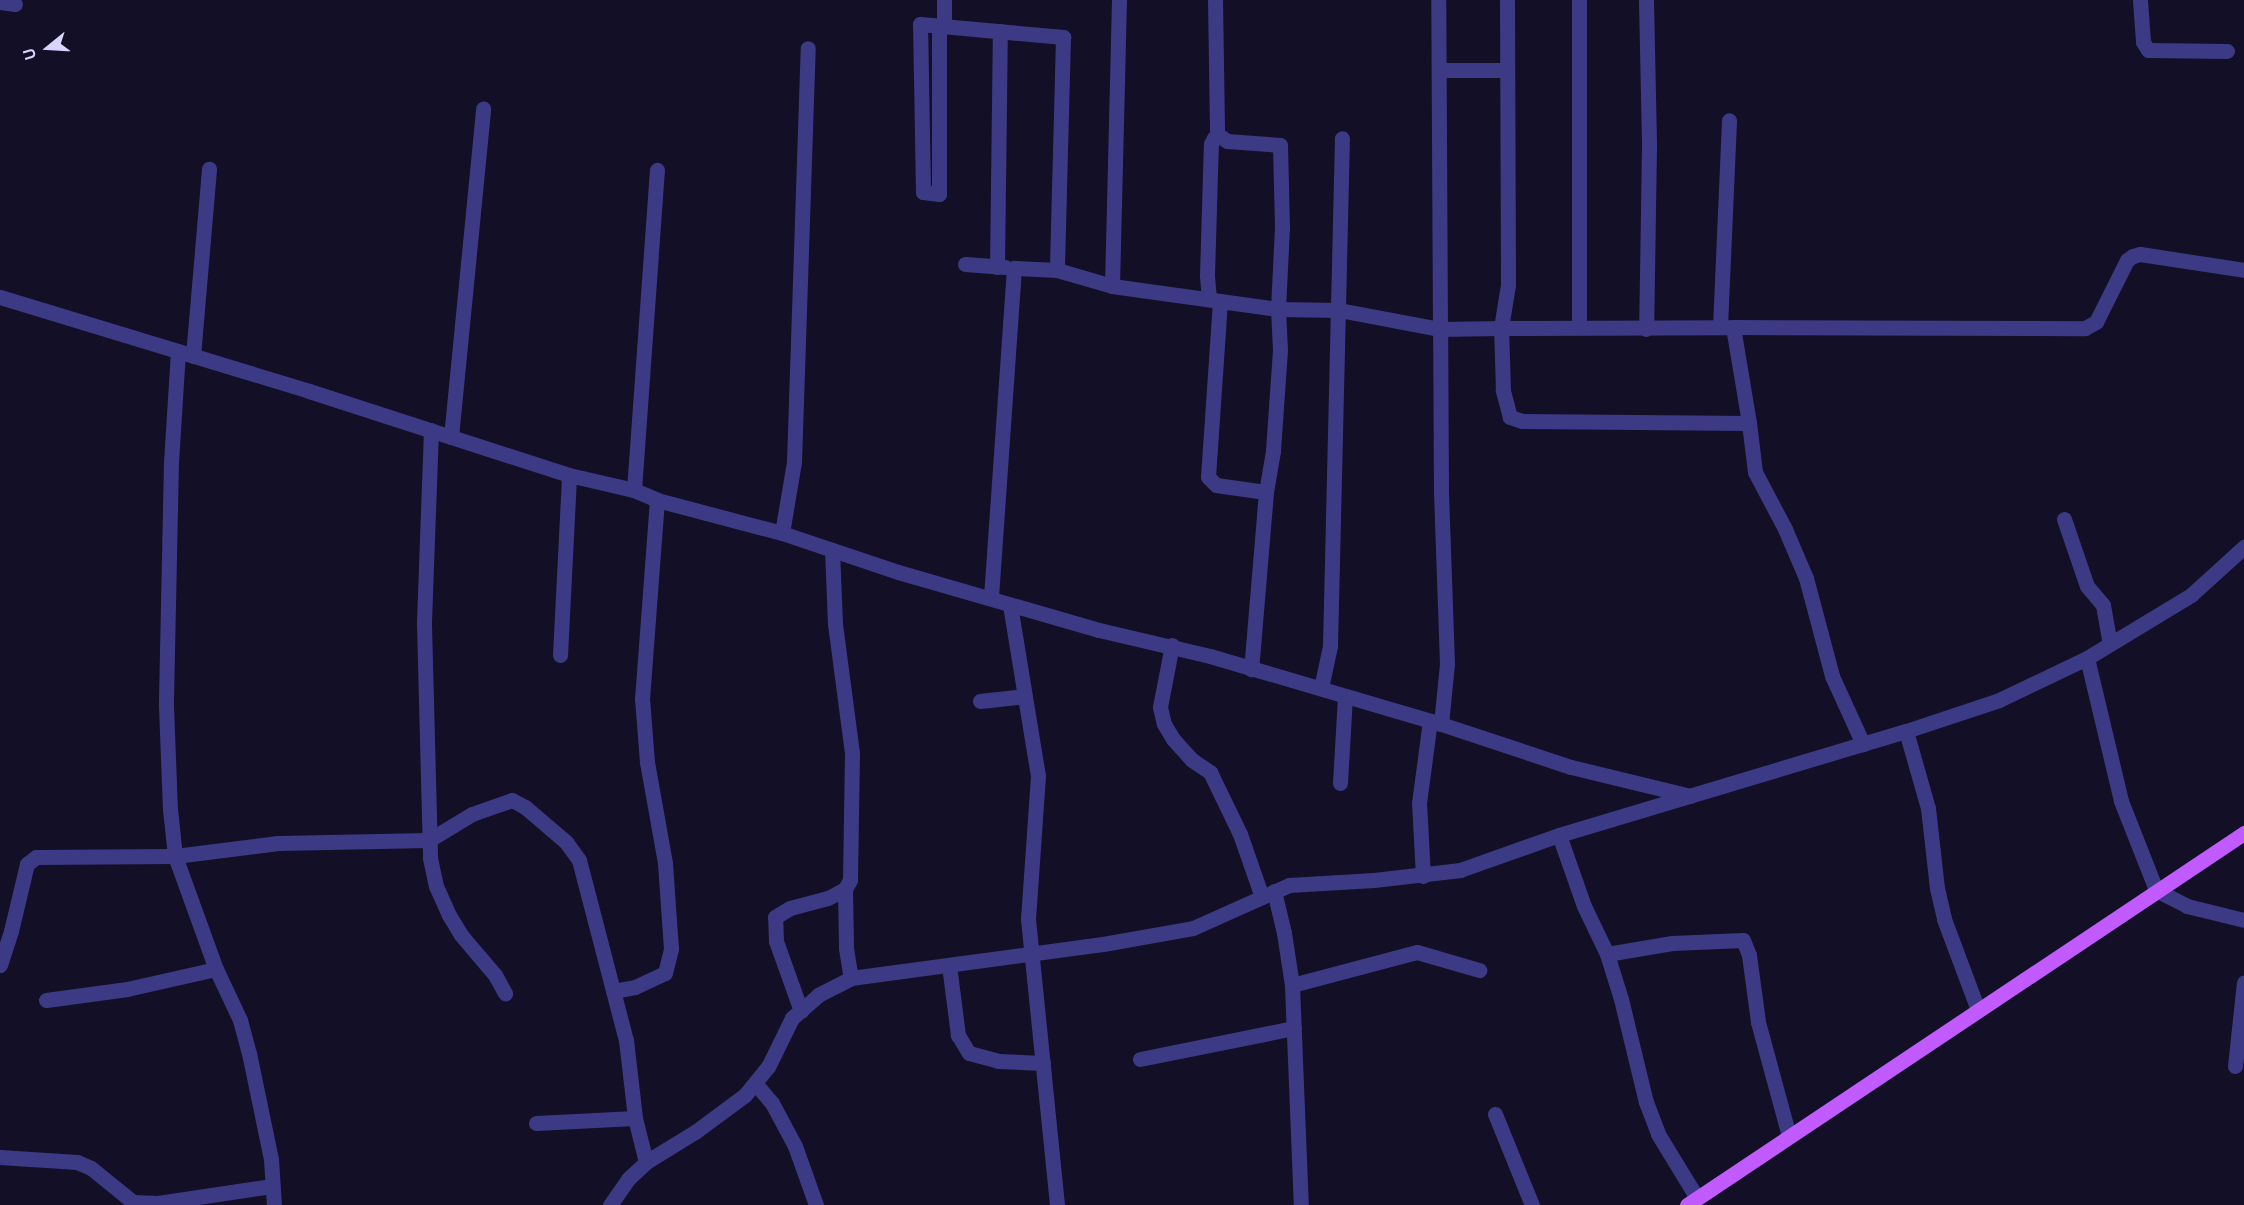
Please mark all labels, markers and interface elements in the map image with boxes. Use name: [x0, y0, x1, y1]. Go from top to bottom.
north arrow: [18, 18, 78, 78]
text: U: [20, 45, 42, 62]

